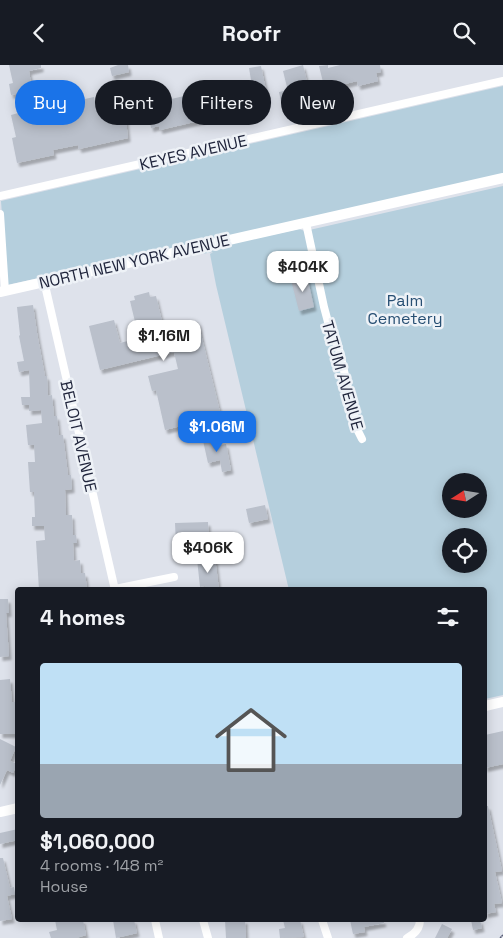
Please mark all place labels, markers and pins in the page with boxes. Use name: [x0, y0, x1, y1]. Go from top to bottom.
pin: $404K: [268, 251, 338, 293]
pin: $1.16M: [123, 319, 205, 362]
pin: $1.06M: [176, 411, 258, 453]
pin: $406K: [173, 531, 243, 574]

